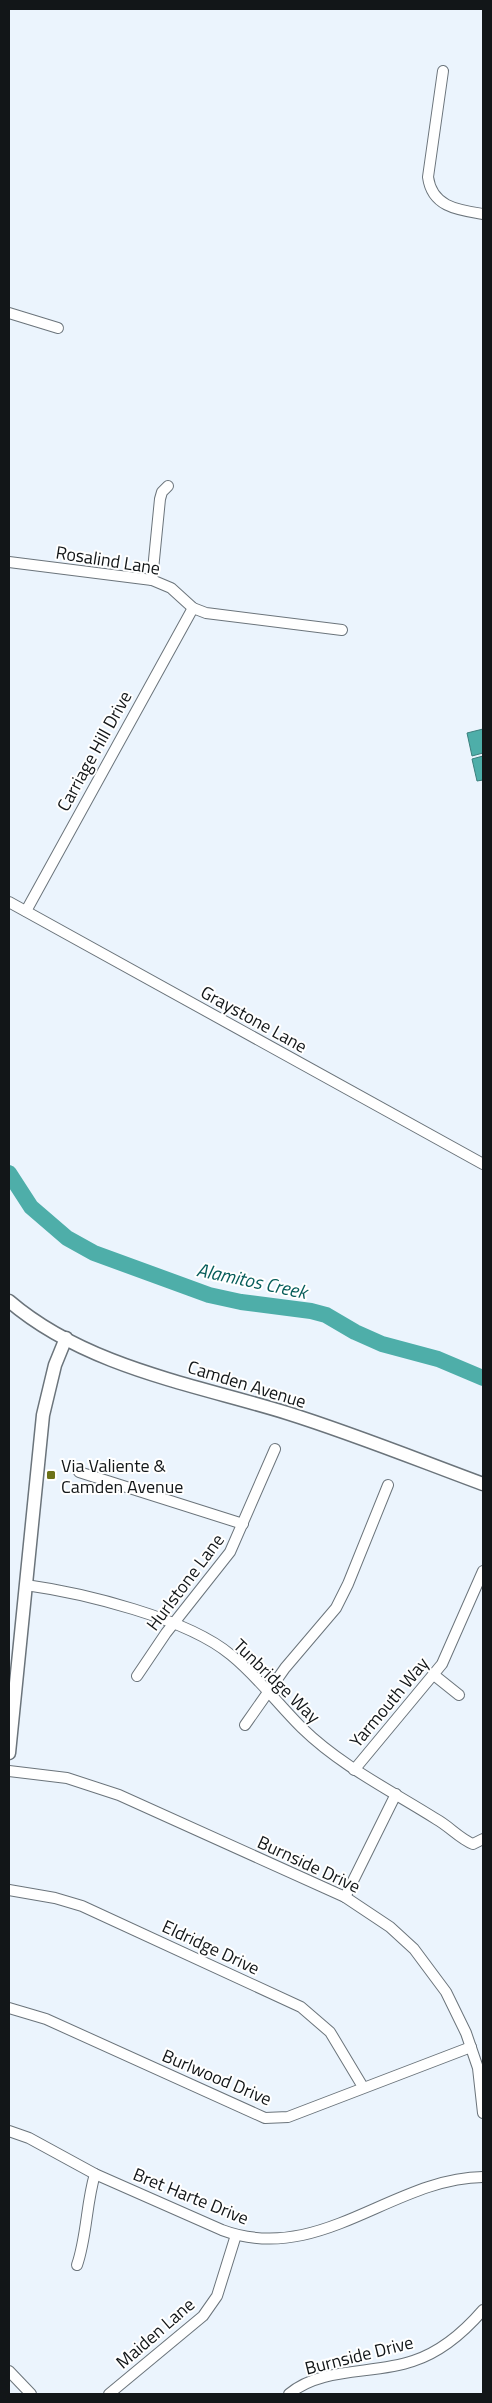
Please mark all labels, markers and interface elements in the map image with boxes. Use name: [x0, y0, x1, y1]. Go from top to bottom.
street label: Rosalind Lane: [54, 538, 162, 582]
street label: Carriage Hill Drive: [50, 686, 138, 816]
street label: Graystone Lane: [196, 979, 312, 1059]
water label: Alamitos Creek: [194, 1254, 312, 1306]
street label: Camden Avenue: [185, 1353, 309, 1415]
place label: Via Valiente & Camden Avenue: [61, 1452, 183, 1500]
marker: Via Valiente & Camden Avenue: [45, 1469, 57, 1481]
street label: Hurlstone Lane: [139, 1528, 231, 1636]
street label: Tunbridge Way: [227, 1632, 327, 1730]
street label: Yarmouth Way: [343, 1651, 435, 1753]
street label: Burnside Drive: [253, 1828, 365, 1900]
street label: Eldridge Drive: [158, 1913, 264, 1981]
street label: Burlwood Drive: [158, 2042, 276, 2112]
street label: Bret Harte Drive: [129, 2161, 253, 2231]
street label: Maiden Lane: [110, 2291, 200, 2375]
street label: Burnside Drive: [302, 2328, 416, 2382]

